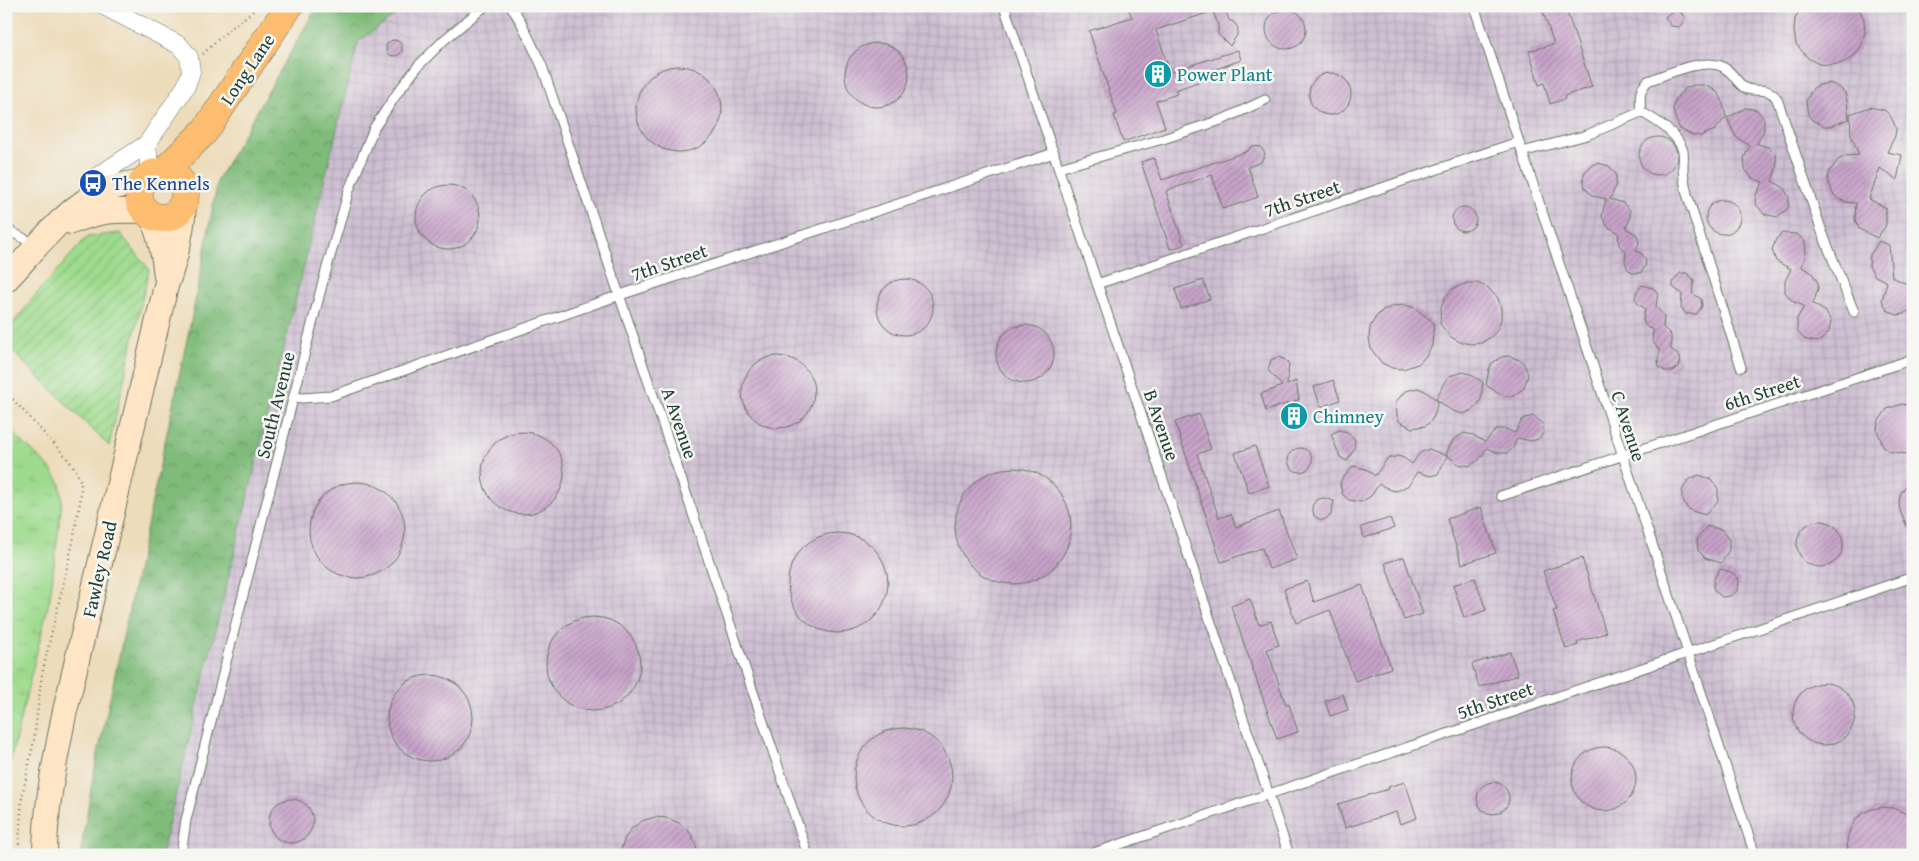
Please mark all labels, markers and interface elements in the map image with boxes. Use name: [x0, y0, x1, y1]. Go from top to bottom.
street label: Long Lane: [213, 27, 281, 110]
building icon: Power Plant: [1143, 59, 1173, 89]
place label: Power Plant: [1177, 60, 1273, 88]
bus stop icon: The Kennels: [78, 168, 108, 198]
place label: The Kennels: [112, 169, 210, 197]
street label: 7th Street: [1260, 172, 1344, 224]
street label: 7th Street: [627, 236, 711, 288]
street label: South Avenue: [248, 349, 302, 461]
street label: 6th Street: [1720, 366, 1804, 417]
street label: A Avenue: [655, 383, 705, 463]
street label: B Avenue: [1137, 386, 1187, 464]
street label: C Avenue: [1604, 387, 1654, 465]
building icon: Chimney: [1279, 401, 1309, 431]
place label: Chimney: [1313, 402, 1384, 430]
street label: Fawley Road: [74, 517, 124, 620]
street label: 5th Street: [1453, 674, 1537, 726]

